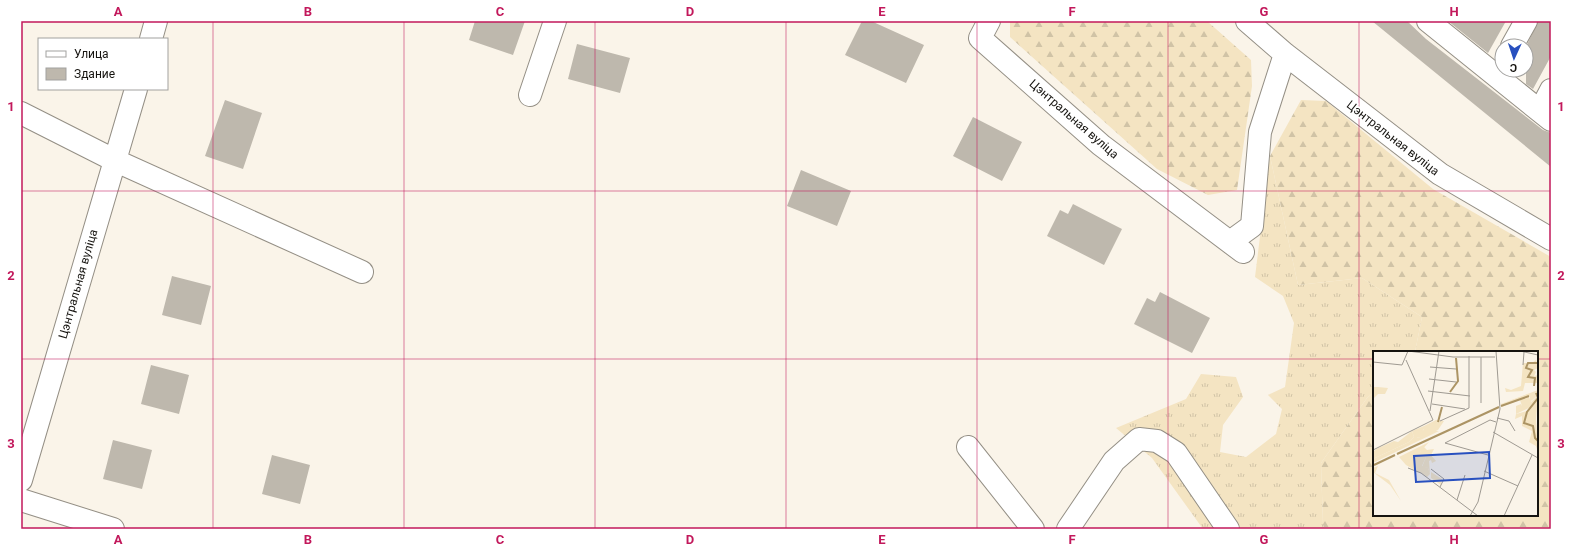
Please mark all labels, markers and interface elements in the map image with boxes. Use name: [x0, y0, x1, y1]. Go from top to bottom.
text: A: [114, 4, 123, 19]
text: B: [304, 4, 312, 19]
text: C: [496, 4, 505, 19]
text: D: [686, 4, 694, 19]
text: E: [878, 4, 886, 19]
text: F: [1068, 4, 1076, 19]
text: G: [1260, 4, 1269, 19]
text: H: [1449, 4, 1459, 19]
legend: [38, 38, 168, 90]
north arrow: [1494, 38, 1534, 78]
text: Улица: [74, 47, 109, 61]
text: С: [1510, 61, 1517, 74]
text: Здание: [74, 67, 115, 81]
street label: Цэнтральная вуліца: [1027, 77, 1121, 161]
street label: Цэнтральная вуліца: [1344, 98, 1442, 178]
text: 1: [7, 99, 15, 114]
text: 1: [1557, 99, 1565, 114]
street label: Цэнтральная вуліца: [56, 228, 100, 340]
text: 2: [7, 268, 15, 283]
text: 2: [1557, 268, 1565, 283]
inset map: [1373, 351, 1538, 516]
text: 3: [7, 436, 15, 451]
text: 3: [1557, 436, 1565, 451]
text: A: [114, 532, 123, 547]
text: B: [304, 532, 312, 547]
text: C: [496, 532, 505, 547]
text: D: [686, 532, 694, 547]
text: E: [878, 532, 886, 547]
text: F: [1068, 532, 1076, 547]
text: G: [1260, 532, 1269, 547]
text: H: [1449, 532, 1459, 547]

